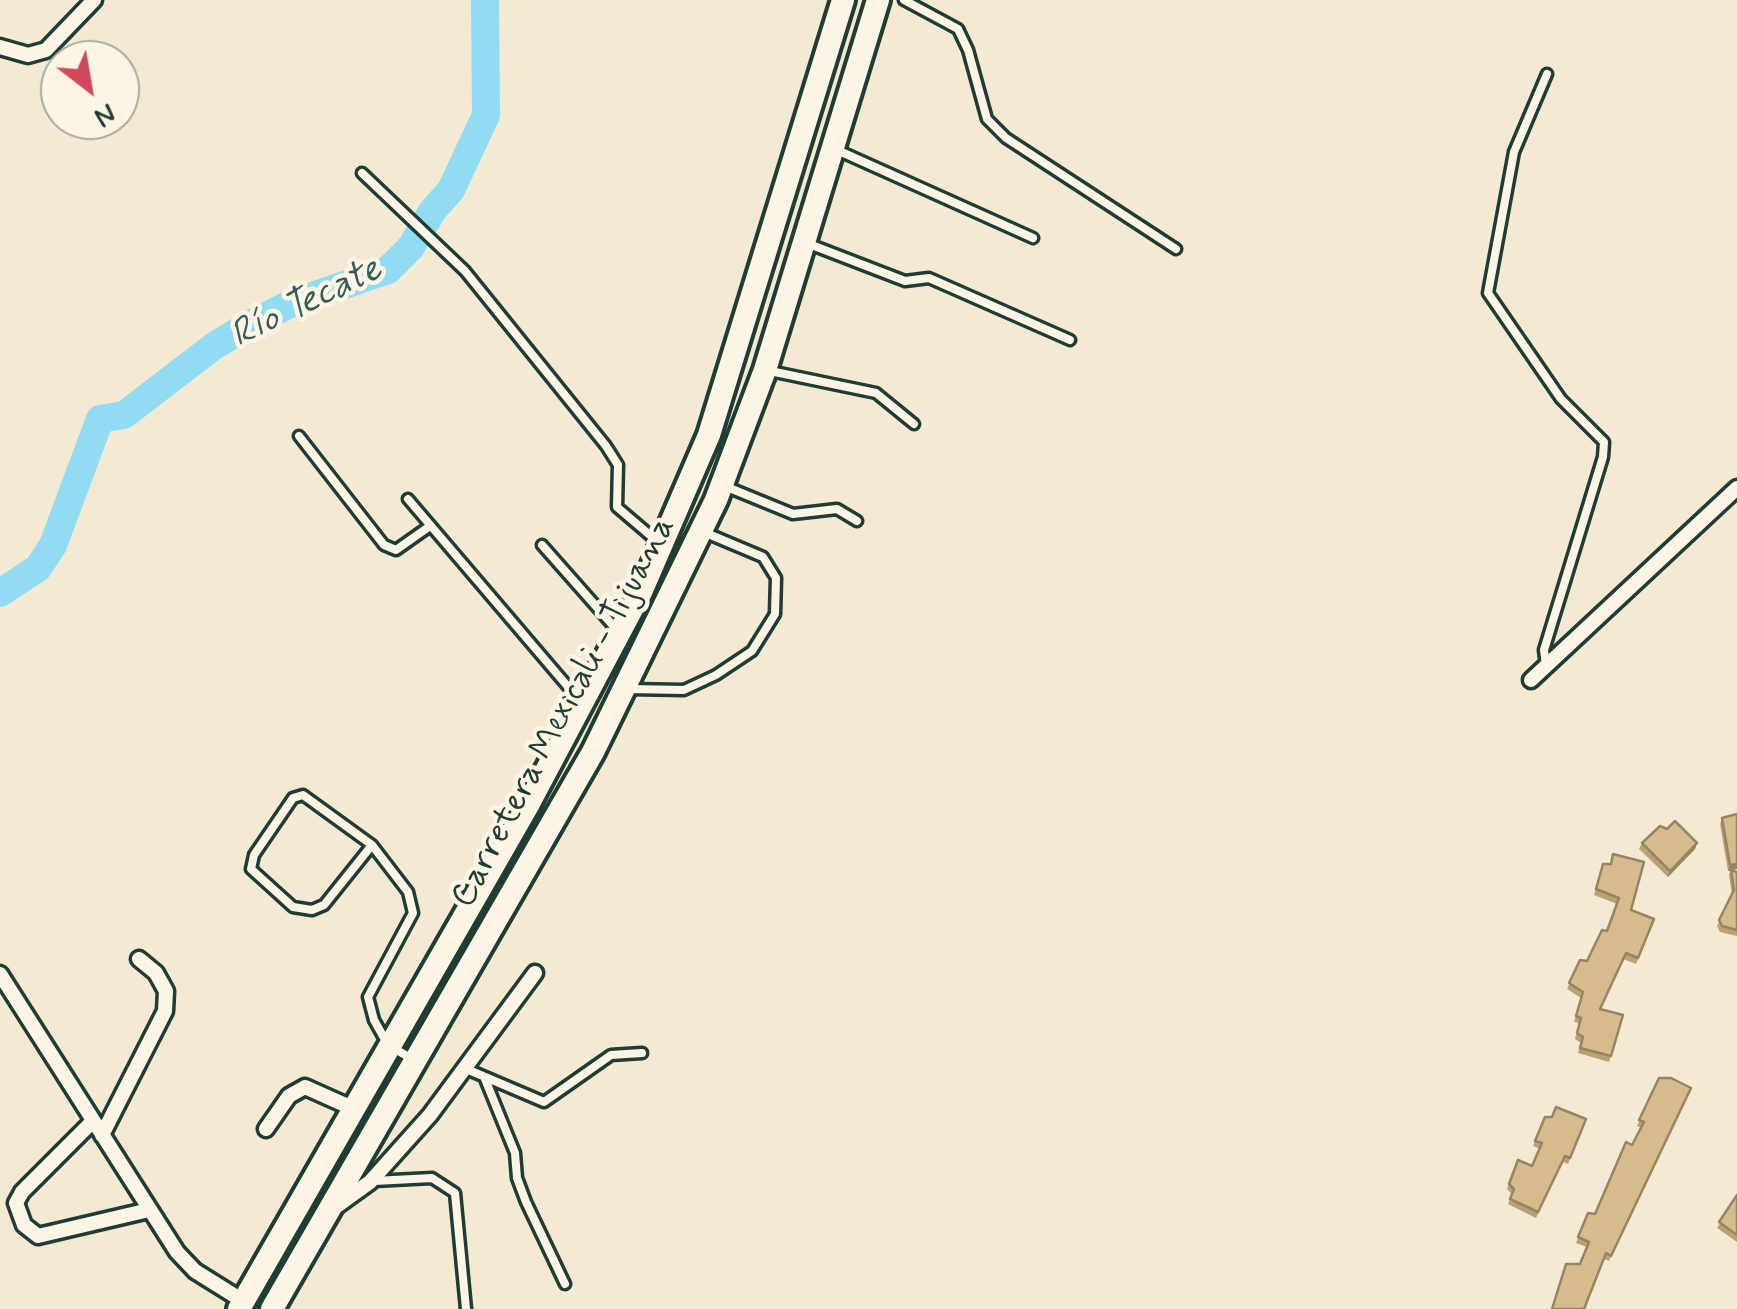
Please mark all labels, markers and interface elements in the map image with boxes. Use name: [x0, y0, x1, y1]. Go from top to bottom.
north arrow: [40, 40, 140, 140]
text: N: [87, 94, 122, 135]
water label: Río Tecate: [224, 248, 390, 360]
street label: Carretera Mexicali - Tijuana: [444, 510, 686, 916]

